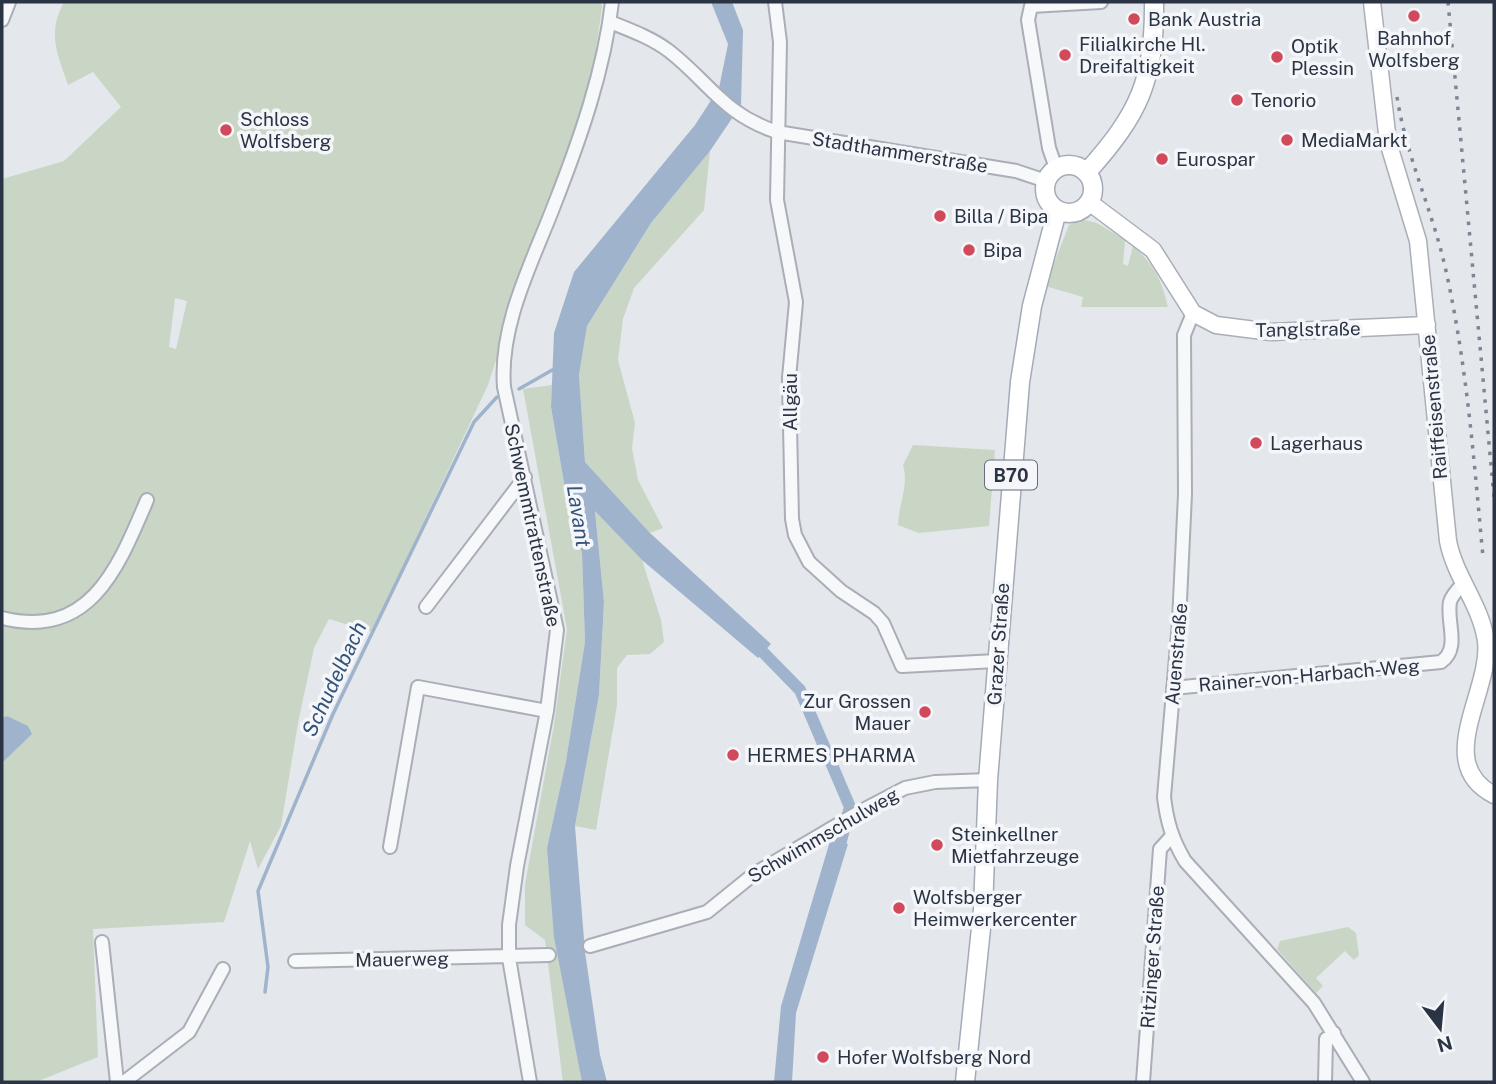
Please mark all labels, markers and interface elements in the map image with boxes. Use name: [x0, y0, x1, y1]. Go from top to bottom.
place label: Bank Austria: [1148, 8, 1261, 30]
marker: Bahnhof Wolfsberg: [1406, 8, 1422, 24]
marker: Bank Austria: [1126, 11, 1142, 27]
place label: Bahnhof Wolfsberg: [1368, 27, 1460, 71]
place label: Filialkirche Hl. Dreifaltigkeit: [1079, 33, 1206, 77]
place label: Optik Plessin: [1291, 35, 1354, 79]
marker: Filialkirche Hl. Dreifaltigkeit: [1057, 47, 1073, 63]
marker: Optik Plessin: [1269, 49, 1285, 65]
place label: Tenorio: [1251, 89, 1316, 111]
marker: Tenorio: [1229, 92, 1245, 108]
place label: Schloss Wolfsberg: [240, 108, 332, 152]
marker: Schloss Wolfsberg: [218, 122, 234, 138]
street label: Stadthammerstraße: [811, 127, 989, 177]
place label: MediaMarkt: [1301, 129, 1408, 151]
marker: MediaMarkt: [1279, 132, 1295, 148]
place label: Eurospar: [1176, 148, 1256, 170]
marker: Eurospar: [1154, 151, 1170, 167]
place label: Billa / Bipa: [954, 205, 1048, 227]
marker: Billa / Bipa: [932, 208, 948, 224]
place label: Bipa: [983, 239, 1022, 261]
marker: Bipa: [961, 242, 977, 258]
street label: Tanglstraße: [1255, 317, 1361, 341]
street label: Raiffeisenstraße: [1417, 334, 1451, 480]
street label: Allgäu: [779, 373, 801, 431]
street label: Schwemmtrattenstraße: [501, 421, 565, 629]
place label: Lagerhaus: [1270, 432, 1363, 454]
marker: Lagerhaus: [1248, 435, 1264, 451]
road number: B70: [985, 461, 1037, 490]
water label: Lavant: [562, 483, 596, 549]
street label: Grazer Straße: [983, 582, 1013, 706]
street label: Auenstraße: [1161, 602, 1191, 706]
water label: Schudelbach: [296, 618, 372, 740]
street label: Rainer-von-Harbach-Weg: [1197, 654, 1421, 696]
place label: Zur Grossen Mauer: [803, 690, 911, 734]
marker: Zur Grossen Mauer: [917, 704, 933, 720]
place label: HERMES PHARMA: [747, 744, 916, 766]
marker: HERMES PHARMA: [725, 747, 741, 763]
street label: Schwimmschulweg: [744, 783, 902, 887]
place label: Steinkellner Mietfahrzeuge: [951, 823, 1079, 867]
marker: Steinkellner Mietfahrzeuge: [929, 837, 945, 853]
street label: Ritzinger Straße: [1136, 885, 1168, 1029]
place label: Wolfsberger Heimwerkercenter: [913, 886, 1077, 930]
marker: Wolfsberger Heimwerkercenter: [891, 900, 907, 916]
street label: Mauerweg: [355, 947, 449, 971]
north arrow: [1405, 993, 1475, 1063]
text: N: [1435, 1032, 1455, 1057]
place label: Hofer Wolfsberg Nord: [837, 1046, 1031, 1068]
marker: Hofer Wolfsberg Nord: [815, 1049, 831, 1065]

